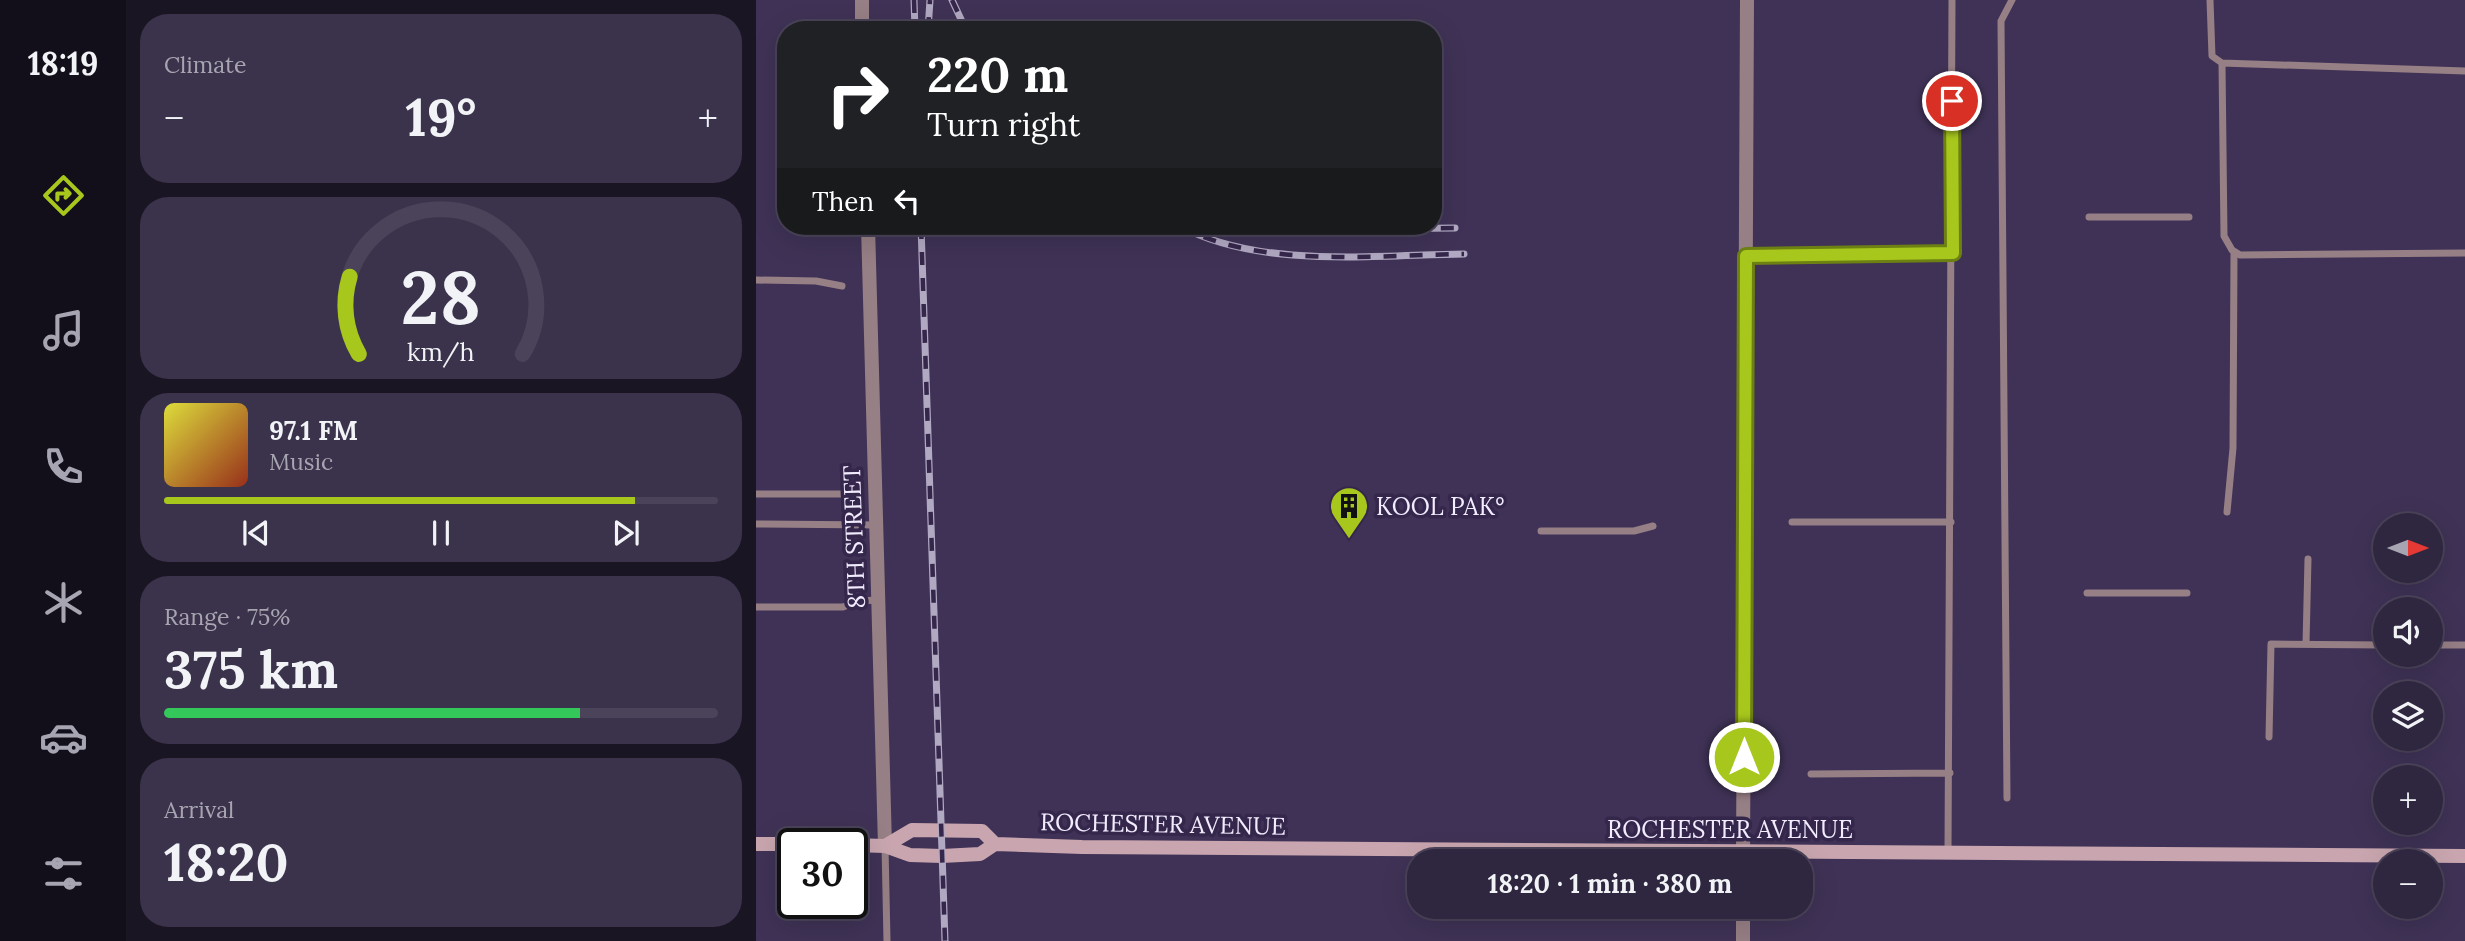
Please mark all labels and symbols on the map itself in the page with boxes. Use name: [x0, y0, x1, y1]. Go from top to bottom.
pin: [1922, 71, 1982, 131]
street label: 8TH STREET: [836, 465, 872, 609]
building icon: KOOL PAK°: [1328, 485, 1370, 540]
place label: KOOL PAK°: [1376, 491, 1505, 522]
north arrow: [2373, 513, 2443, 583]
position arrow: [1707, 720, 1781, 794]
street label: ROCHESTER AVENUE: [1040, 806, 1286, 842]
street label: ROCHESTER AVENUE: [1607, 814, 1853, 845]
speed limit sign: 30: [777, 828, 868, 919]

